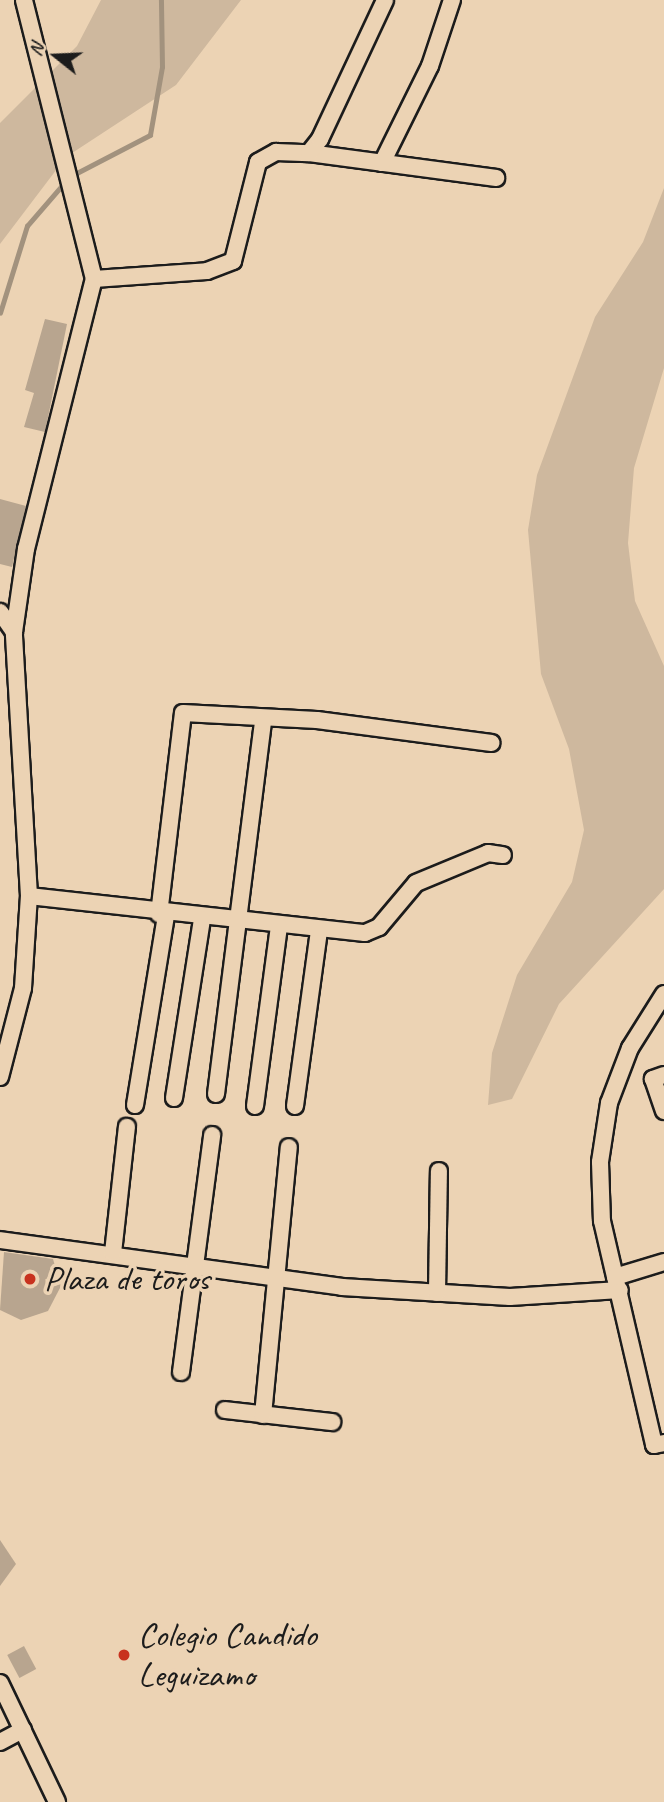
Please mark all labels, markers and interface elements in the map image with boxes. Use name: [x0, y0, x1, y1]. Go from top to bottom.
north arrow: [21, 21, 91, 91]
text: N: [23, 40, 49, 59]
place label: Plaza de toros: [44, 1258, 210, 1300]
marker: Plaza de toros: [22, 1271, 38, 1287]
place label: Colegio Candido Leguizamo: [138, 1614, 318, 1696]
marker: Colegio Candido Leguizamo: [116, 1647, 132, 1663]

